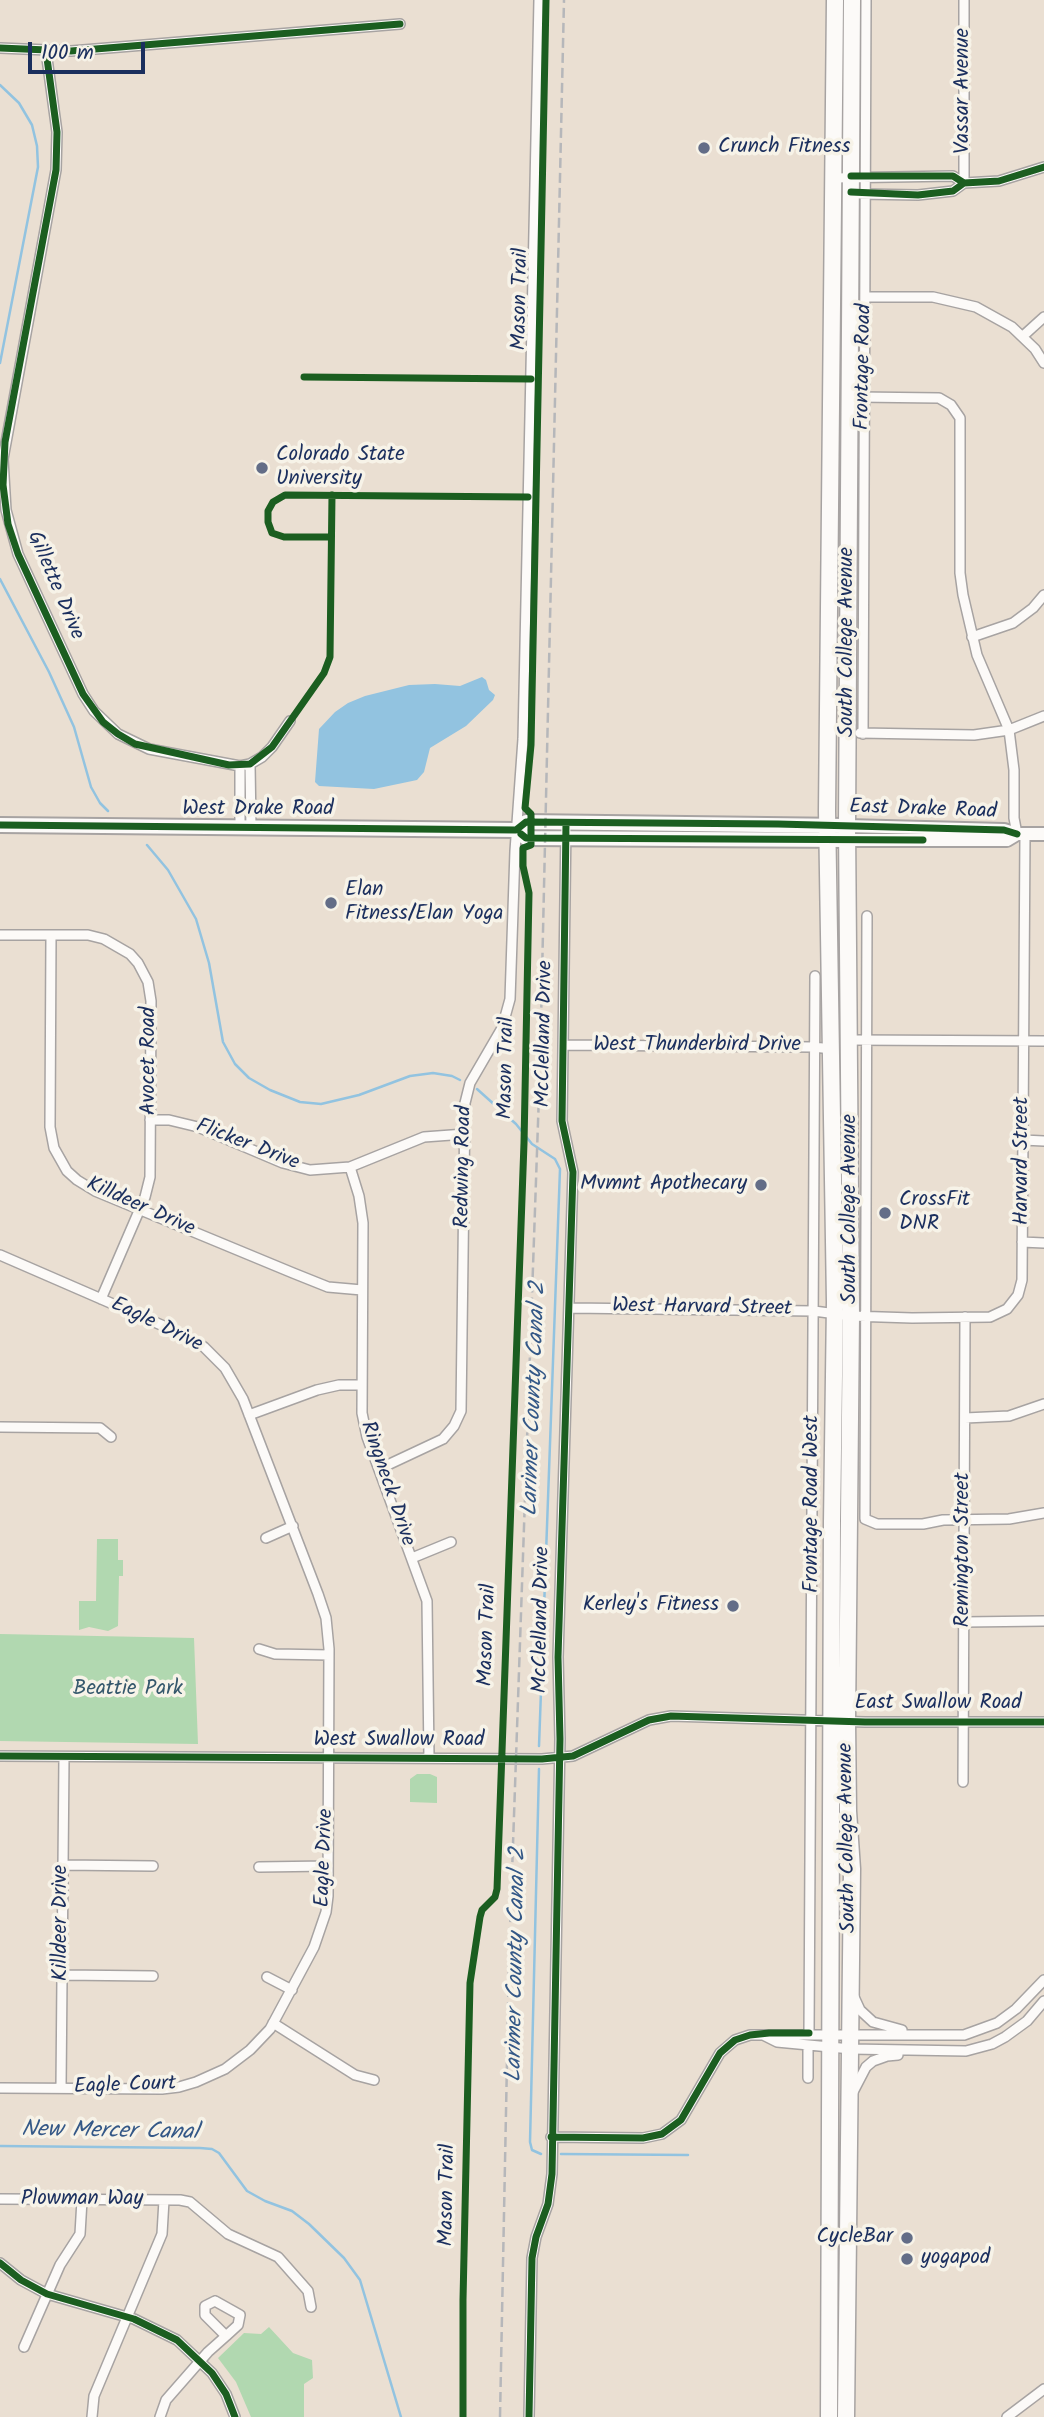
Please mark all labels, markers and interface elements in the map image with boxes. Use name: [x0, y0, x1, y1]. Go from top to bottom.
scale bar: [32, 28, 149, 72]
street label: Vassar Avenue: [951, 28, 977, 154]
text: 100 m: [41, 37, 94, 70]
place label: Crunch Fitness: [718, 135, 850, 161]
marker: Crunch Fitness: [696, 140, 712, 156]
street label: Mason Trail: [509, 247, 535, 351]
street label: Frontage Road: [851, 304, 879, 430]
place label: Colorado State University: [276, 443, 405, 493]
marker: Colorado State University: [254, 460, 270, 476]
street label: Gillette Drive: [20, 528, 88, 644]
street label: South College Avenue: [835, 547, 861, 737]
street label: East Drake Road: [849, 796, 997, 826]
street label: West Drake Road: [182, 797, 334, 823]
place label: Elan Fitness/Elan Yoga: [345, 878, 503, 928]
marker: Elan Fitness/Elan Yoga: [323, 895, 339, 911]
street label: McClelland Drive: [532, 960, 560, 1108]
street label: Avocet Road: [137, 1007, 163, 1115]
street label: Mason Trail: [495, 1016, 521, 1120]
street label: West Thunderbird Drive: [593, 1033, 801, 1059]
street label: Harvard Street: [1010, 1097, 1036, 1225]
street label: Redwing Road: [451, 1105, 479, 1229]
street label: South College Avenue: [838, 1114, 864, 1304]
street label: Flicker Drive: [192, 1115, 302, 1177]
place label: Mvmnt Apothecary: [580, 1172, 747, 1198]
street label: Killdeer Drive: [82, 1173, 198, 1243]
marker: Mvmnt Apothecary: [753, 1177, 769, 1193]
place label: CrossFit DNR: [899, 1188, 970, 1238]
marker: CrossFit DNR: [877, 1205, 893, 1221]
water label: Larimer County Canal 2: [518, 1281, 554, 1517]
street label: Eagle Drive: [106, 1293, 206, 1359]
street label: West Harvard Street: [612, 1295, 792, 1323]
street label: Frontage Road West: [800, 1415, 826, 1593]
street label: Ringneck Drive: [353, 1418, 419, 1550]
street label: Remington Street: [951, 1472, 977, 1628]
street label: McClelland Drive: [529, 1546, 557, 1694]
street label: Mason Trail: [475, 1583, 503, 1687]
place label: Kerley's Fitness: [583, 1593, 719, 1619]
marker: Kerley's Fitness: [725, 1598, 741, 1614]
park label: Beattie Park: [73, 1677, 183, 1703]
street label: East Swallow Road: [854, 1691, 1022, 1717]
street label: West Swallow Road: [314, 1728, 484, 1754]
street label: South College Avenue: [835, 1743, 863, 1933]
street label: Eagle Drive: [312, 1808, 340, 1908]
water label: Larimer County Canal 2: [502, 1848, 534, 2082]
street label: Killdeer Drive: [49, 1865, 75, 1981]
street label: Eagle Court: [73, 2073, 177, 2101]
water label: New Mercer Canal: [21, 2118, 199, 2148]
street label: Mason Trail: [436, 2143, 462, 2247]
street label: Plowman Way: [21, 2187, 143, 2213]
place label: CycleBar: [816, 2225, 893, 2251]
marker: CycleBar: [899, 2230, 915, 2246]
place label: yogapod: [921, 2246, 990, 2272]
marker: yogapod: [899, 2251, 915, 2267]

